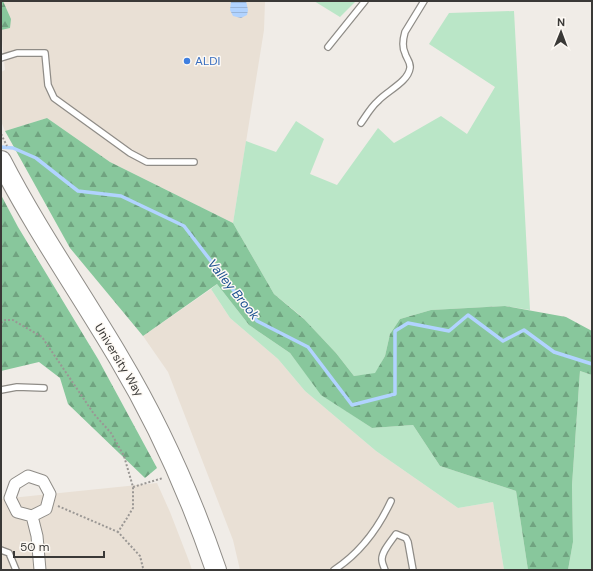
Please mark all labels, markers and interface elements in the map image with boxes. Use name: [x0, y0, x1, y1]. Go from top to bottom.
north arrow: [541, 12, 581, 52]
text: N: [557, 15, 565, 29]
place label: ALDI: [195, 53, 220, 69]
marker: ALDI: [182, 56, 192, 66]
water label: Valley Brook: [204, 255, 264, 324]
street label: University Way: [91, 321, 147, 400]
scale bar: [14, 533, 104, 559]
text: 50 m: [20, 539, 49, 555]

